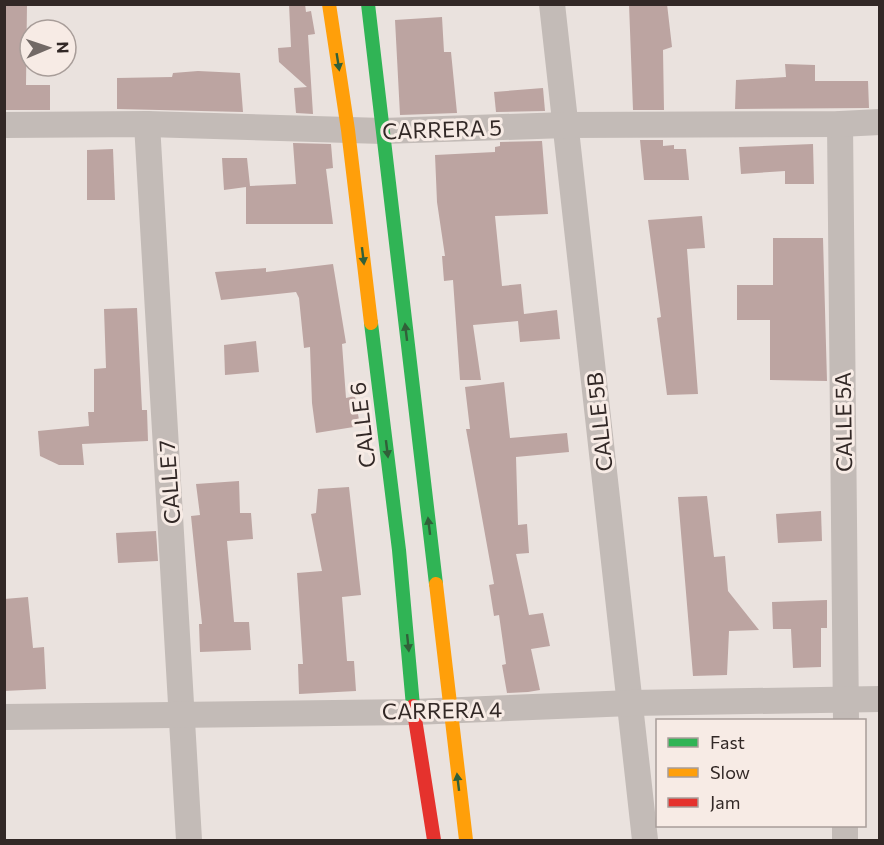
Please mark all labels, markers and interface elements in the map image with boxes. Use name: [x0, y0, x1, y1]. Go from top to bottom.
north arrow: [18, 18, 78, 78]
text: N: [54, 41, 73, 54]
one-way arrow: [333, 53, 342, 72]
street label: CARRERA 5: [382, 113, 502, 145]
one-way arrow: [359, 246, 368, 265]
one-way arrow: [402, 323, 411, 342]
street label: CALLE 5B: [580, 371, 618, 473]
street label: CALLE 5A: [829, 372, 857, 472]
street label: CALLE 6: [343, 381, 381, 469]
street label: CALLE 7: [153, 439, 185, 525]
one-way arrow: [382, 440, 391, 459]
one-way arrow: [424, 517, 433, 536]
one-way arrow: [403, 634, 413, 653]
street label: CARRERA 4: [382, 695, 502, 725]
legend: [656, 719, 866, 827]
text: Fast: [710, 731, 745, 753]
text: Slow: [710, 761, 750, 783]
one-way arrow: [454, 773, 463, 792]
text: Jam: [710, 791, 740, 813]

